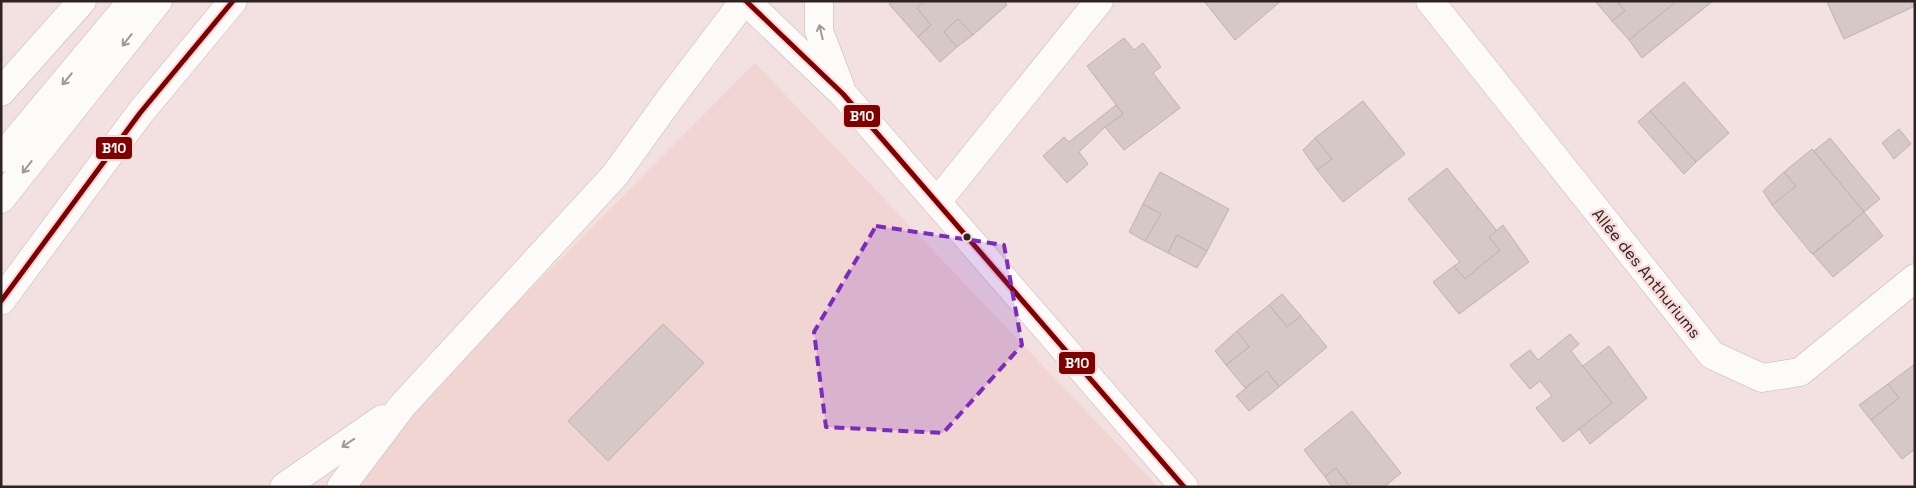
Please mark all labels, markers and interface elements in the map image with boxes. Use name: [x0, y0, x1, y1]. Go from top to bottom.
one-way arrow: [815, 25, 825, 41]
one-way arrow: [122, 33, 133, 46]
one-way arrow: [62, 72, 73, 85]
line badge: B10: [843, 104, 881, 128]
text: B10: [850, 107, 874, 125]
line badge: B10: [95, 136, 133, 160]
text: B10: [102, 139, 126, 157]
one-way arrow: [21, 160, 32, 173]
street label: Allée des Anthuriums: [1588, 204, 1706, 343]
unlabelled marker: [962, 232, 972, 242]
line badge: B10: [1058, 351, 1096, 375]
text: B10: [1065, 354, 1089, 372]
one-way arrow: [341, 438, 355, 448]

